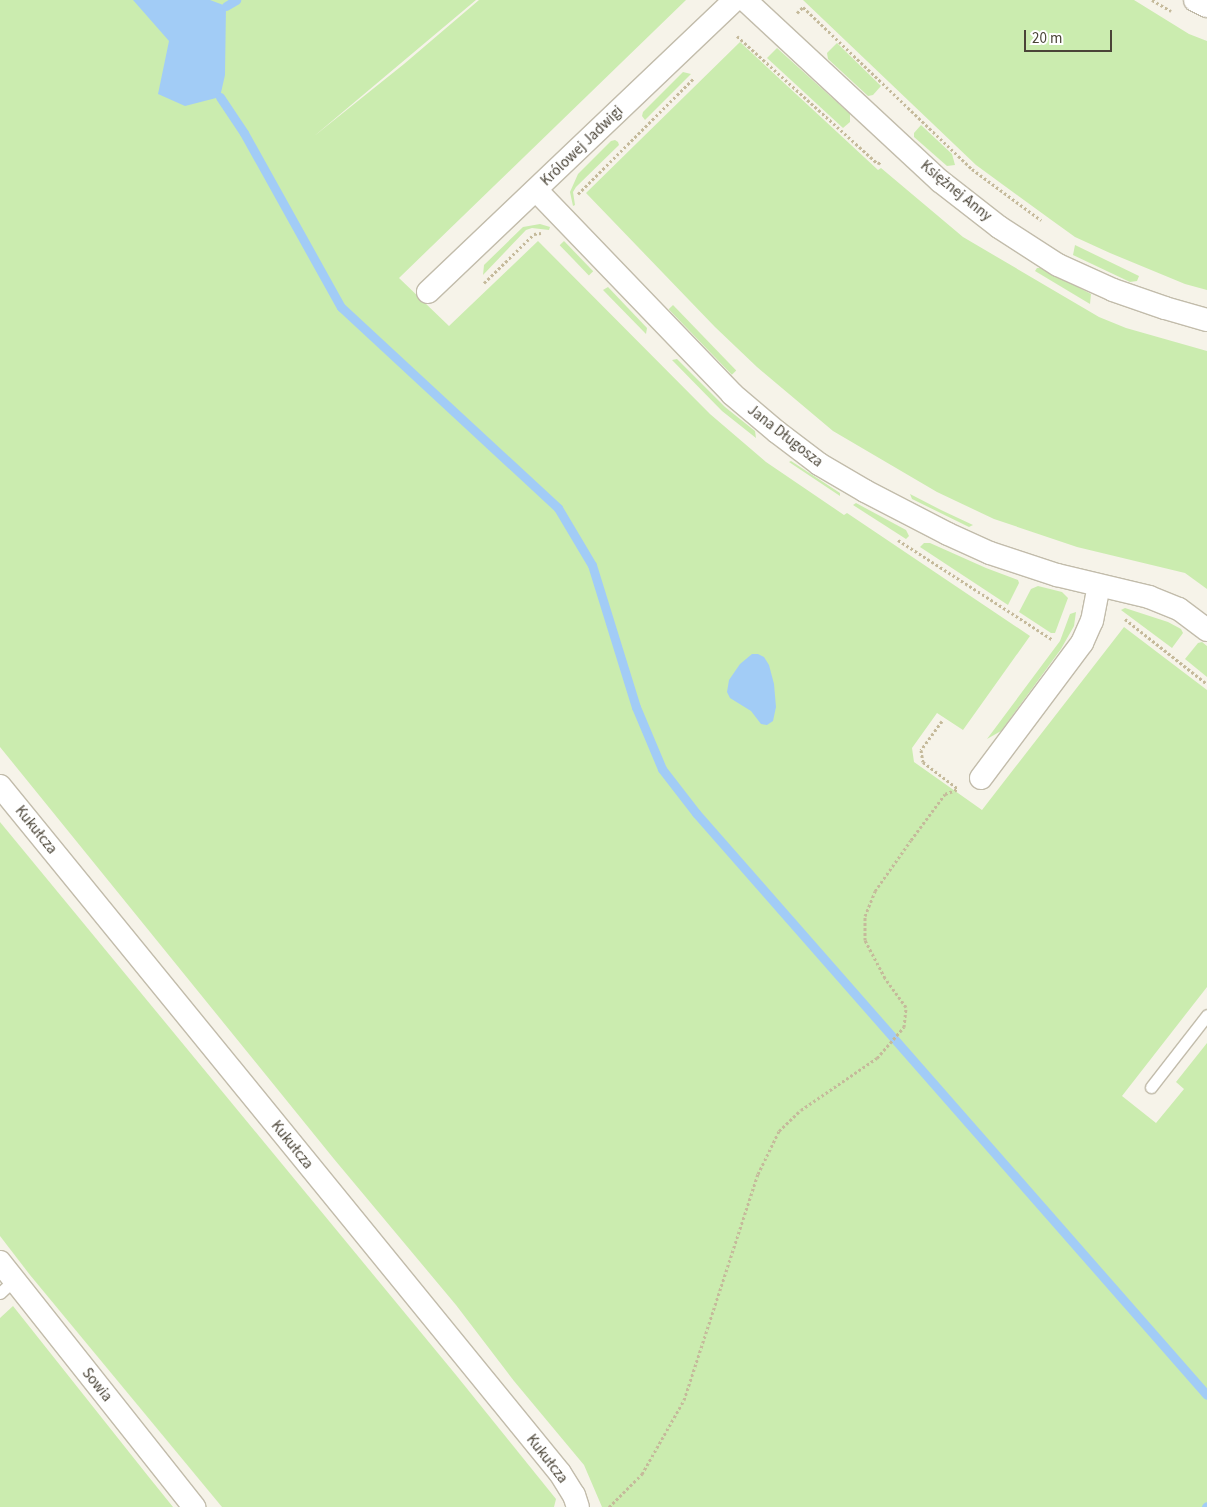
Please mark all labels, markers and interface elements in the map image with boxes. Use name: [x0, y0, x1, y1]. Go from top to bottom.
scale bar: [1027, 20, 1114, 52]
text: 20 m: [1032, 28, 1062, 49]
street label: Królowej Jadwigi: [537, 102, 627, 190]
street label: Księżnej Anny: [917, 157, 995, 225]
street label: Jana Długosza: [744, 401, 826, 471]
street label: Kukułcza: [11, 802, 61, 858]
street label: Kukułcza: [267, 1117, 317, 1173]
street label: Sowia: [78, 1365, 116, 1405]
street label: Kukułcza: [522, 1431, 572, 1487]

